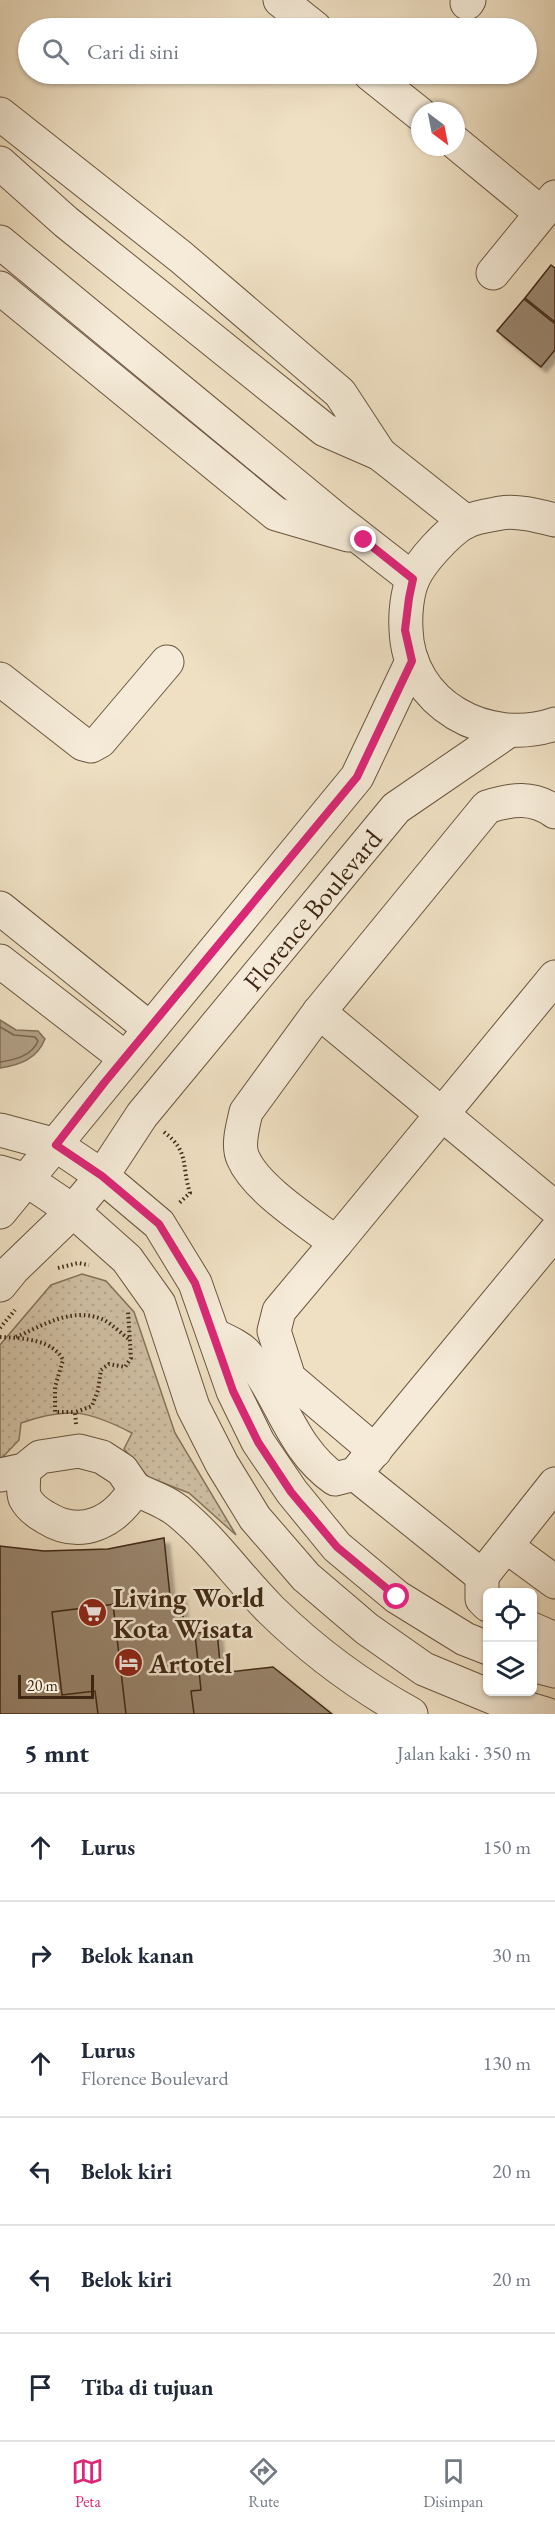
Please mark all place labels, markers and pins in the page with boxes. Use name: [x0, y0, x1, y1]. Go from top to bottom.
place label: Living World Kota Wisata: [113, 1580, 264, 1646]
supermarket icon: Living World Kota Wisata: [76, 1597, 108, 1629]
place label: Artotel: [148, 1646, 232, 1681]
hotel icon: Artotel: [112, 1647, 144, 1679]

